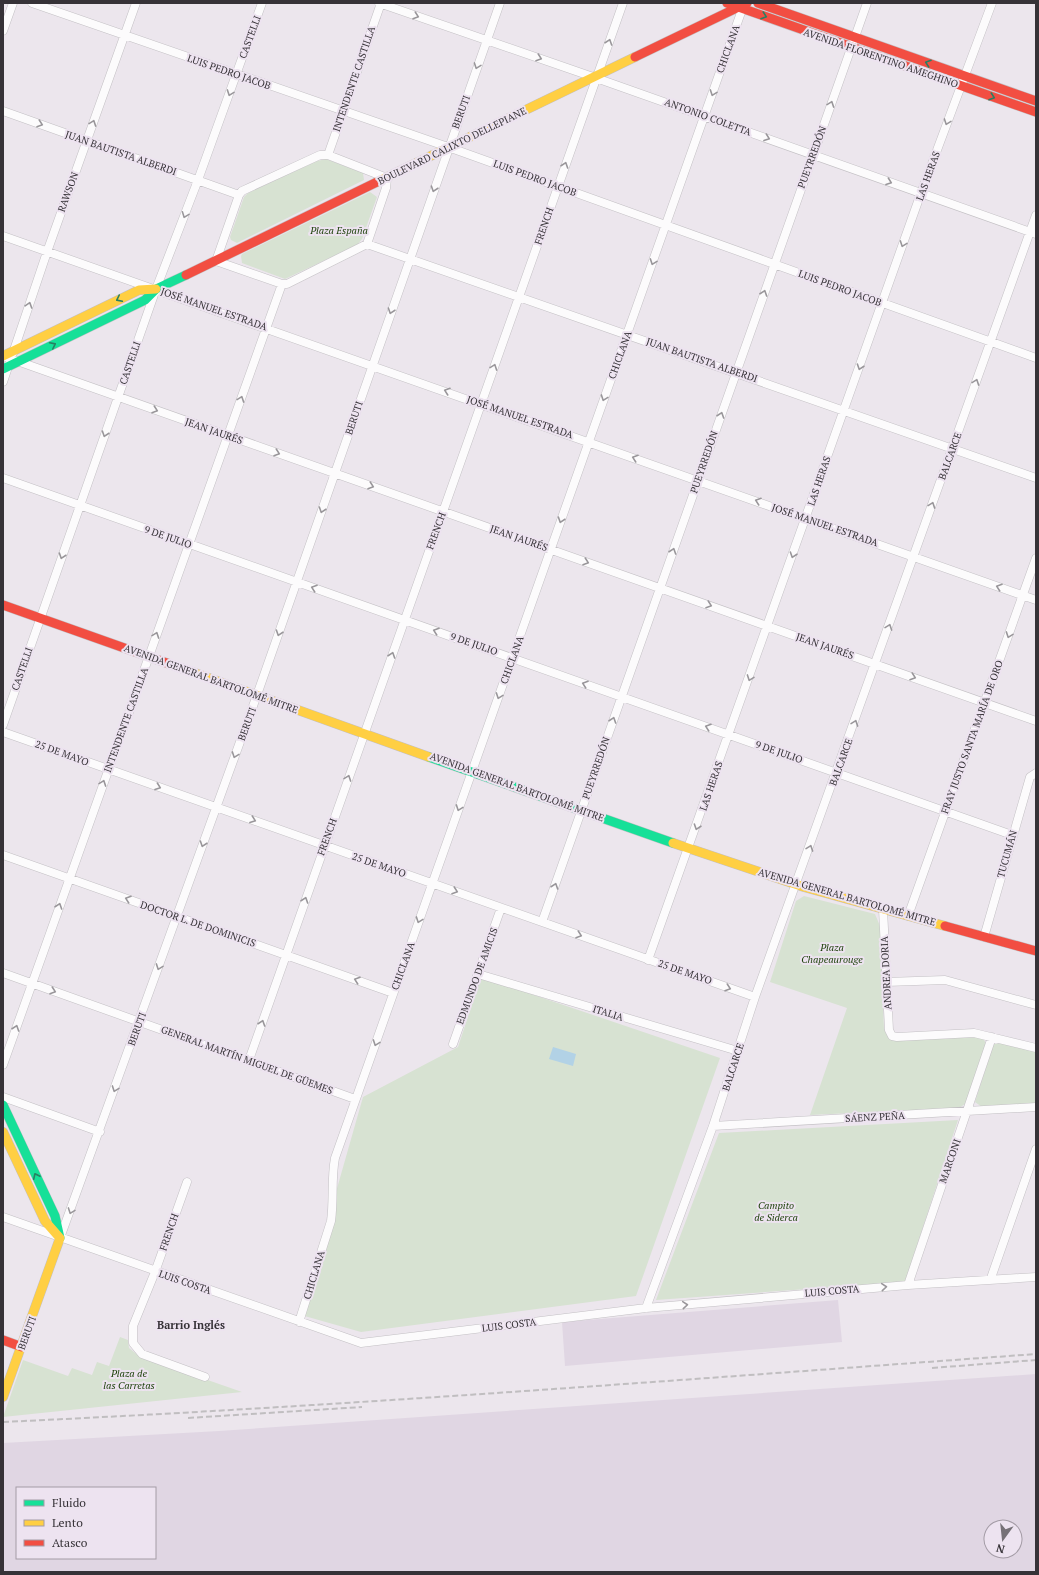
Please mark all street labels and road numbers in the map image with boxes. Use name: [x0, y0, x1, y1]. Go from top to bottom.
street label: CASTELLI: [236, 13, 264, 60]
street label: CHICLANA: [713, 23, 743, 75]
street label: INTENDENTE CASTILLA: [330, 24, 378, 133]
street label: AVENIDA FLORENTINO AMEGHINO: [802, 25, 960, 91]
street label: LUIS PEDRO JACOB: [185, 52, 273, 92]
street label: BERUTI: [449, 93, 473, 131]
street label: ANTONIO COLETTA: [663, 95, 753, 139]
street label: BOULEVARD CALIXTO DELLEPIANE: [376, 104, 529, 188]
street label: PUEYRREDÓN: [795, 123, 830, 190]
street label: JUAN BAUTISTA ALBERDI: [64, 128, 179, 178]
street label: LAS HERAS: [913, 149, 943, 203]
street label: LUIS PEDRO JACOB: [492, 157, 578, 199]
street label: RAWSON: [55, 170, 81, 214]
street label: FRENCH: [532, 206, 556, 246]
street label: LUIS PEDRO JACOB: [797, 267, 883, 309]
street label: JOSÉ MANUEL ESTRADA: [159, 285, 269, 333]
street label: CHICLANA: [605, 329, 635, 381]
street label: JUAN BAUTISTA ALBERDI: [645, 335, 760, 385]
street label: CASTELLI: [117, 339, 144, 386]
street label: JOSÉ MANUEL ESTRADA: [465, 393, 575, 441]
street label: BERUTI: [342, 399, 366, 437]
street label: JEAN JAURÉS: [183, 415, 245, 447]
street label: PUEYRREDÓN: [687, 428, 721, 495]
street label: BALCARCE: [935, 430, 965, 482]
street label: LAS HERAS: [804, 454, 834, 508]
street label: JOSÉ MANUEL ESTRADA: [770, 501, 880, 549]
street label: FRENCH: [423, 511, 449, 551]
street label: JEAN JAURÉS: [488, 522, 550, 554]
street label: 9 DE JULIO: [142, 523, 194, 551]
street label: 9 DE JULIO: [448, 630, 500, 658]
street label: JEAN JAURÉS: [794, 630, 856, 662]
street label: CHICLANA: [497, 634, 527, 686]
street label: AVENIDA GENERAL BARTOLOMÉ MITRE: [122, 641, 300, 717]
street label: CASTELLI: [9, 645, 36, 692]
street label: FRAY JUSTO SANTA MARÍA DE ORO: [938, 658, 1006, 816]
street label: INTENDENTE CASTILLA: [101, 666, 151, 774]
street label: BERUTI: [235, 705, 259, 743]
street label: PUEYRREDÓN: [579, 734, 613, 801]
street label: BALCARCE: [826, 736, 856, 788]
street label: 25 DE MAYO: [33, 737, 91, 769]
street label: 9 DE JULIO: [753, 738, 805, 766]
street label: AVENIDA GENERAL BARTOLOMÉ MITRE: [428, 749, 606, 825]
street label: LAS HERAS: [696, 759, 726, 813]
street label: FRENCH: [314, 817, 340, 857]
street label: TUCUMÁN: [994, 828, 1020, 879]
street label: 25 DE MAYO: [350, 850, 408, 880]
street label: AVENIDA GENERAL BARTOLOMÉ MITRE: [757, 865, 937, 929]
street label: DOCTOR L. DE DOMINICIS: [139, 898, 257, 950]
street label: EDMUNDO DE AMICIS: [453, 926, 501, 1026]
street label: ANDREA DORIA: [878, 936, 894, 1010]
street label: CHICLANA: [388, 940, 418, 992]
street label: 25 DE MAYO: [656, 957, 714, 987]
street label: ITALIA: [591, 1002, 625, 1024]
street label: BERUTI: [125, 1010, 149, 1048]
street label: GENERAL MARTÍN MIGUEL DE GÜEMES: [159, 1023, 335, 1097]
street label: BALCARCE: [719, 1041, 747, 1093]
street label: SÁENZ PEÑA: [845, 1109, 905, 1125]
street label: MARCONI: [936, 1137, 964, 1185]
street label: FRENCH: [157, 1212, 181, 1252]
street label: CHICLANA: [300, 1249, 328, 1301]
street label: LUIS COSTA: [157, 1267, 213, 1297]
street label: LUIS COSTA: [804, 1282, 860, 1300]
street label: BERUTI: [15, 1314, 39, 1352]
street label: LUIS COSTA: [481, 1315, 537, 1335]

